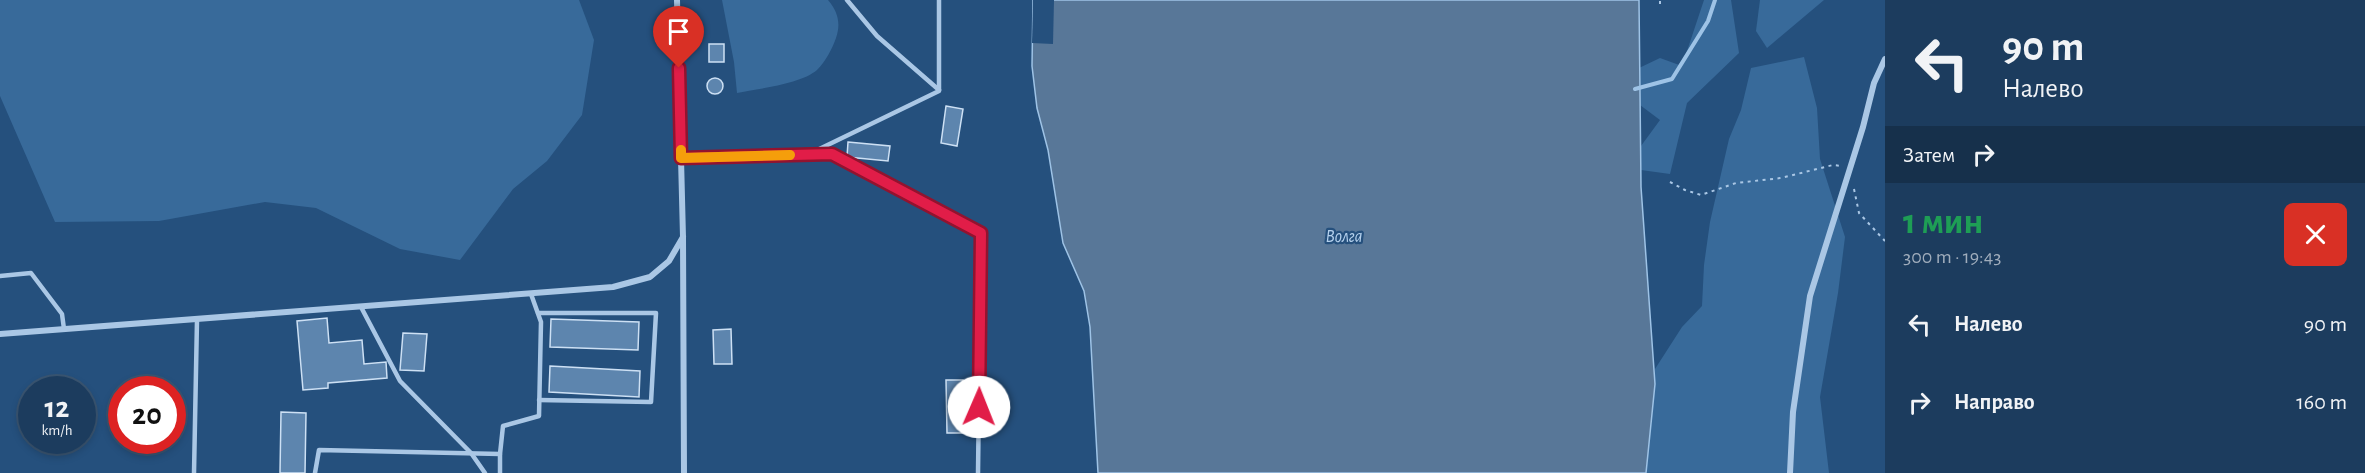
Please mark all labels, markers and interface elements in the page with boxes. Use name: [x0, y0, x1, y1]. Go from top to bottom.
pin: [653, 6, 704, 68]
icon: arrive: [662, 15, 695, 48]
icon: left: [1903, 24, 1981, 102]
text: 90 m: [2002, 26, 2084, 68]
text: Налево: [2002, 75, 2084, 102]
icon: right: [1967, 138, 2000, 171]
text: Затем: [1903, 144, 1955, 166]
button: close: [2284, 203, 2347, 266]
text: 1 мин: [1903, 204, 1983, 240]
water label: Волга: [1326, 228, 1362, 246]
text: 300 m · 19:43: [1903, 247, 2002, 267]
icon: left: [1903, 308, 1936, 341]
text: Налево: [1954, 313, 2023, 335]
text: 90 m: [2304, 313, 2347, 335]
position arrow: [947, 375, 1011, 439]
speed limit sign: 20: [108, 376, 186, 454]
icon: right: [1903, 386, 1936, 419]
text: Направо: [1954, 391, 2035, 413]
text: 160 m: [2296, 391, 2347, 413]
text: 12: [45, 393, 69, 423]
text: km/h: [42, 423, 72, 438]

